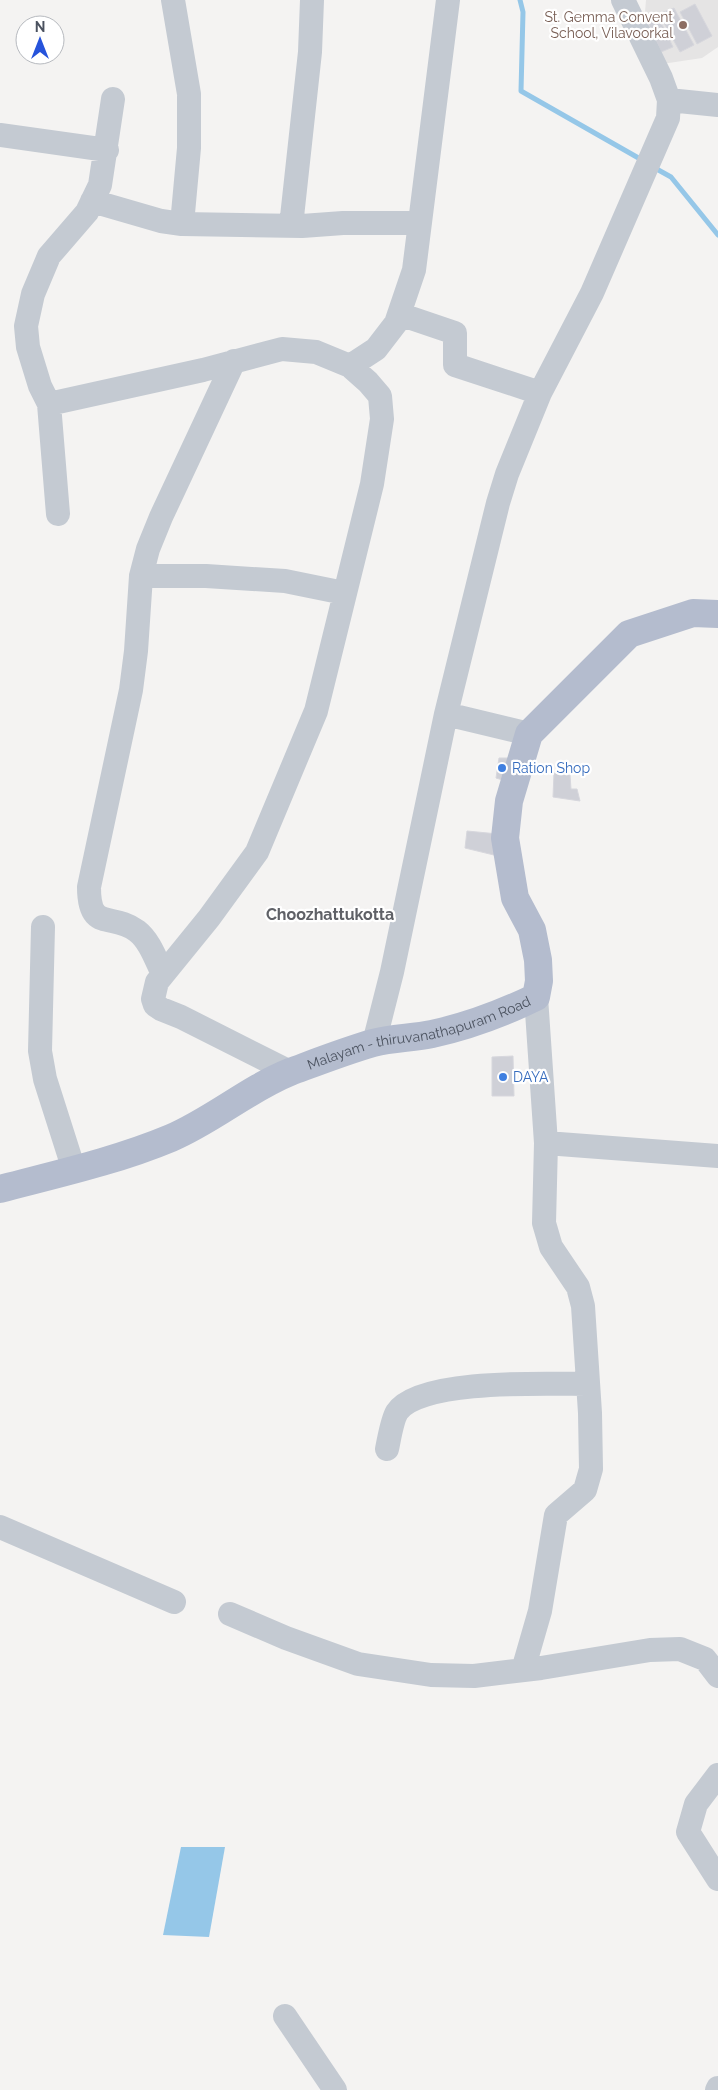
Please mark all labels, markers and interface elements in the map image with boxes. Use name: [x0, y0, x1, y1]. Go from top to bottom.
place label: St. Gemma Convent School, Vilavoorkal: [544, 9, 673, 41]
north arrow: [15, 15, 65, 65]
text: N: [35, 19, 45, 35]
marker: St. Gemma Convent School, Vilavoorkal: [677, 19, 689, 31]
place label: Ration Shop: [512, 760, 590, 776]
marker: Ration Shop: [496, 762, 508, 774]
district label: Choozhattukotta: [266, 905, 394, 924]
street label: Malayam - thiruvanathapuram Road: [305, 993, 533, 1073]
place label: DAYA: [513, 1069, 549, 1085]
marker: DAYA: [497, 1071, 509, 1083]

